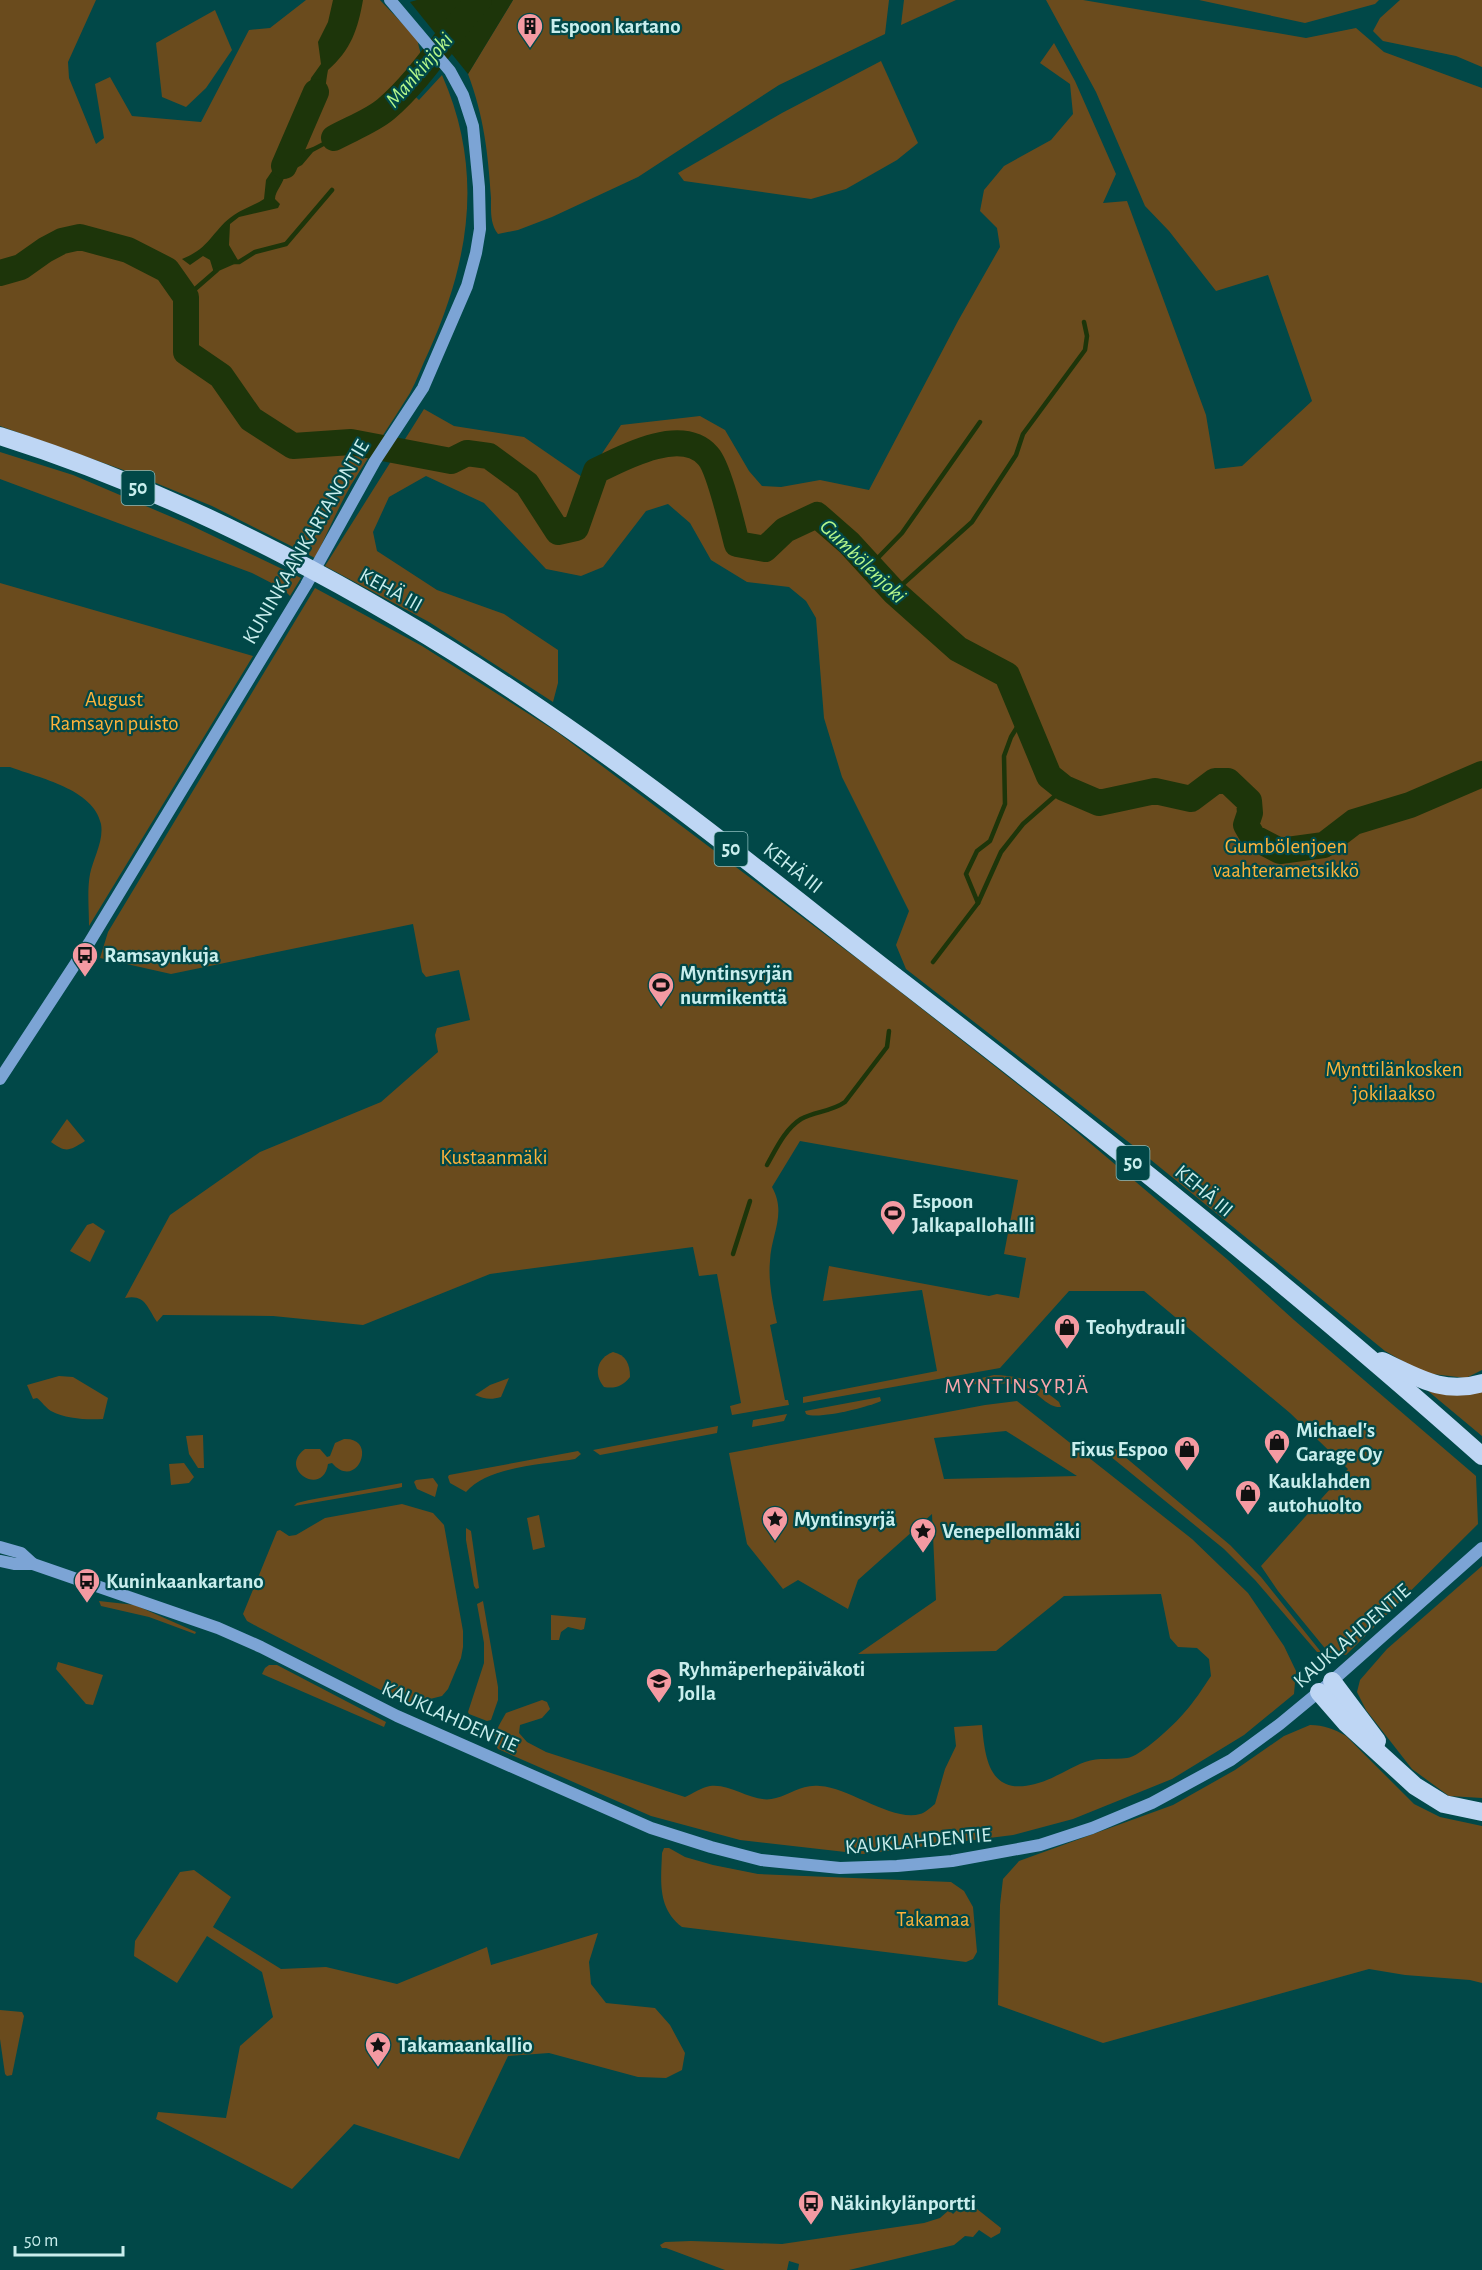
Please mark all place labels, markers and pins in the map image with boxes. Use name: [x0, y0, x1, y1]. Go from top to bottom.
building icon: Espoon kartano: [515, 11, 545, 49]
place label: Espoon kartano: [550, 16, 681, 37]
bus stop icon: Ramsaynkuja: [70, 940, 100, 978]
place label: Ramsaynkuja: [104, 945, 219, 966]
place label: Myntinsyrjän nurmikenttä: [680, 963, 793, 1008]
sports icon: Myntinsyrjän nurmikenttä: [646, 970, 676, 1008]
place label: Espoon Jalkapallohalli: [912, 1191, 1035, 1236]
sports icon: Espoon Jalkapallohalli: [878, 1198, 908, 1236]
shop icon: Teohydrauli: [1052, 1312, 1082, 1350]
place label: Teohydrauli: [1086, 1317, 1186, 1338]
place label: Michael's Garage Oy: [1296, 1420, 1383, 1465]
shop icon: Michael's Garage Oy: [1262, 1427, 1292, 1465]
shop icon: Fixus Espoo: [1172, 1434, 1202, 1472]
place label: Fixus Espoo: [1071, 1439, 1168, 1460]
place label: Kauklahden autohuolto: [1268, 1471, 1370, 1516]
shop icon: Kauklahden autohuolto: [1233, 1478, 1263, 1516]
place icon: Myntinsyrjä: [760, 1504, 790, 1542]
place label: Myntinsyrjä: [794, 1509, 896, 1530]
place icon: Venepellonmäki: [908, 1516, 938, 1554]
place label: Venepellonmäki: [942, 1521, 1080, 1542]
bus stop icon: Kuninkaankartano: [72, 1566, 102, 1604]
place label: Kuninkaankartano: [106, 1571, 264, 1592]
place label: Ryhmäperhepäiväkoti Jolla: [678, 1659, 865, 1704]
school or university icon: Ryhmäperhepäiväkoti Jolla: [644, 1666, 674, 1704]
place icon: Takamaankallio: [363, 2030, 393, 2068]
place label: Takamaankallio: [398, 2035, 533, 2056]
bus stop icon: Näkinkylänportti: [796, 2188, 826, 2226]
place label: Näkinkylänportti: [830, 2193, 976, 2214]

